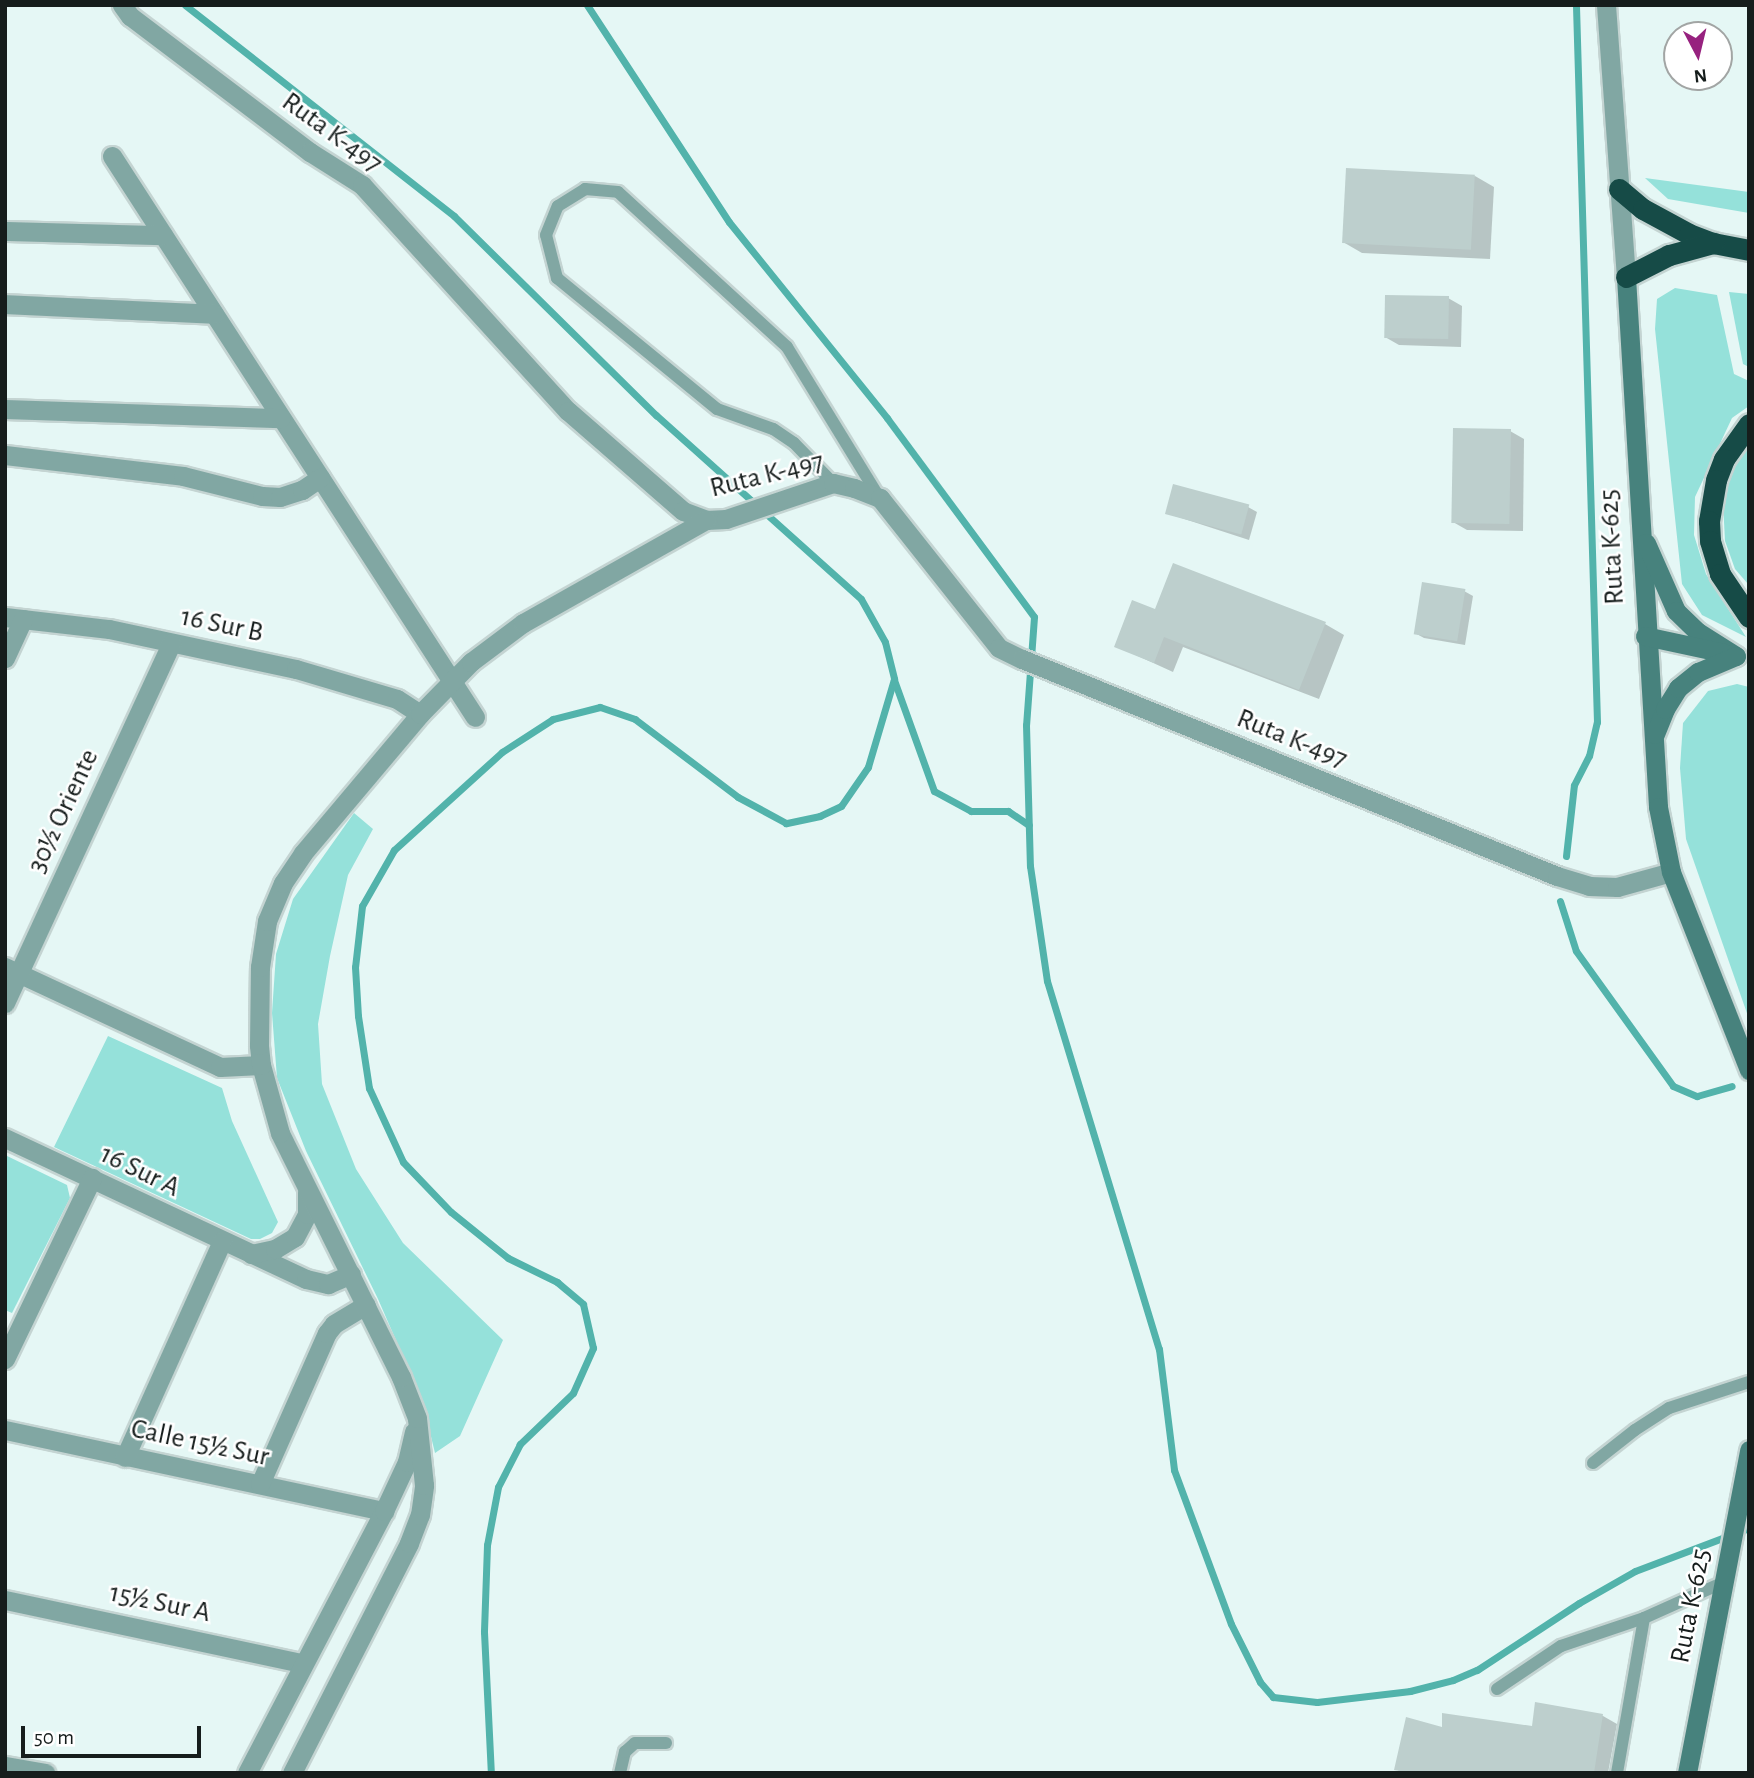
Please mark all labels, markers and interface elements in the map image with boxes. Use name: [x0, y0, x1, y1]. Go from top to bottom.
north arrow: [1663, 21, 1733, 91]
text: N: [1693, 65, 1708, 86]
street label: Ruta K-497: [275, 85, 389, 181]
street label: Ruta K-497: [707, 445, 827, 505]
street label: Ruta K-625: [1592, 488, 1632, 606]
street label: 16 Sur B: [178, 600, 266, 650]
street label: Ruta K-497: [1232, 702, 1352, 776]
street label: 30½ Oriente: [20, 744, 106, 878]
street label: 16 Sur A: [95, 1137, 185, 1205]
street label: Calle 15½ Sur: [128, 1412, 272, 1474]
street label: Ruta K-625: [1663, 1546, 1719, 1666]
street label: 15½ Sur A: [107, 1576, 213, 1630]
scale bar: [24, 1712, 205, 1756]
text: 50 m: [34, 1727, 74, 1748]

